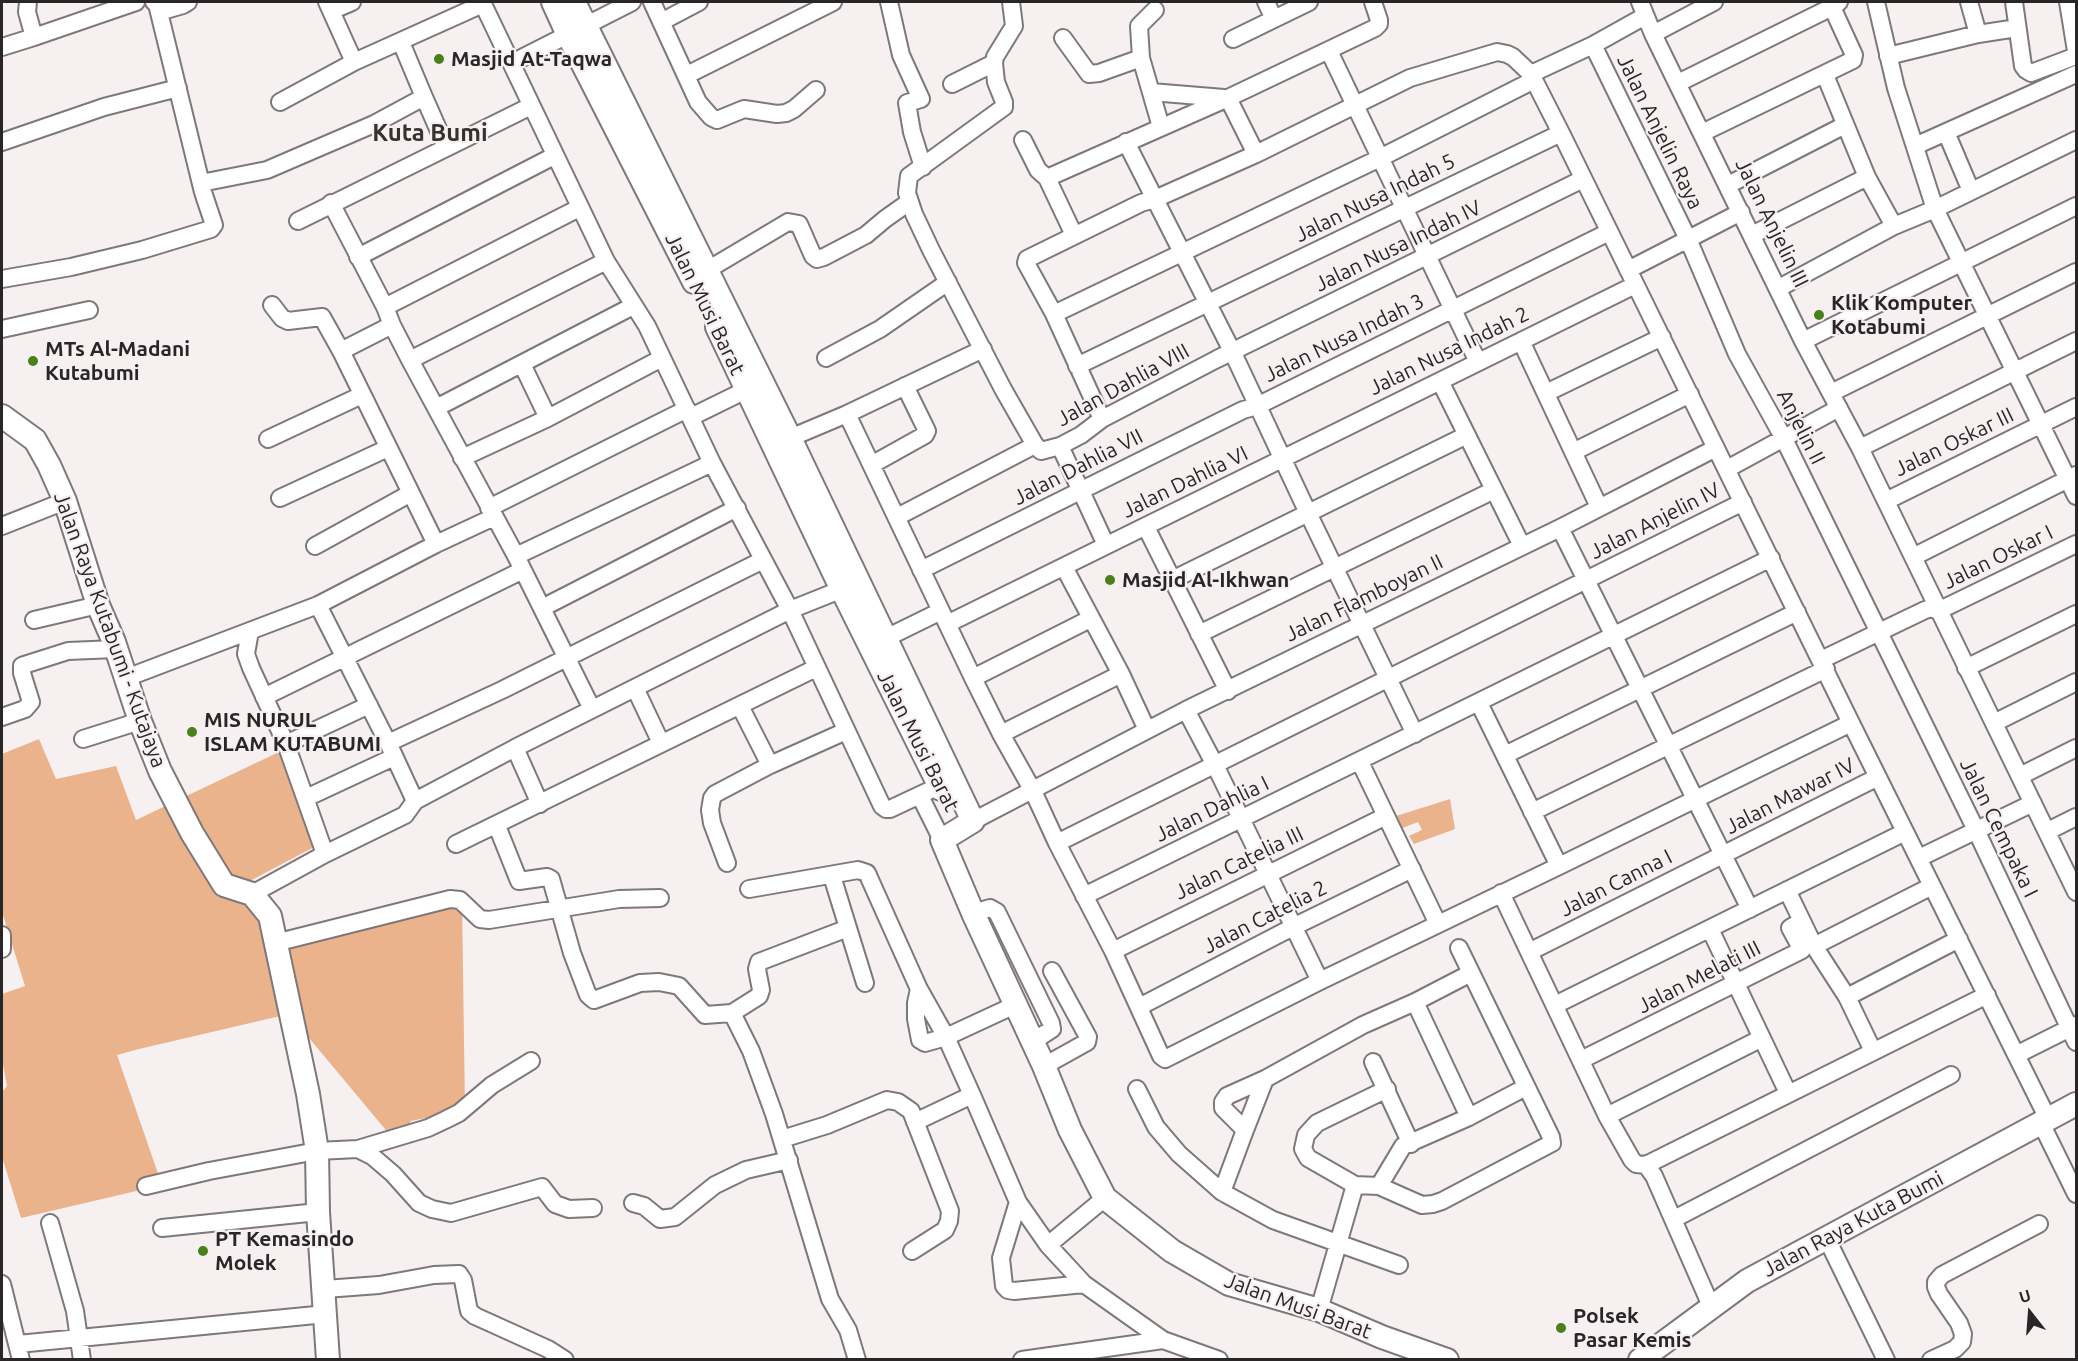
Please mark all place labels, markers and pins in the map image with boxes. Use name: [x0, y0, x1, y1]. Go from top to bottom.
place label: Masjid At-Taqwa: [451, 46, 612, 72]
marker: Masjid At-Taqwa: [432, 52, 446, 66]
place label: Klik Komputer Kotabumi: [1831, 290, 1972, 340]
marker: Klik Komputer Kotabumi: [1812, 308, 1826, 322]
place label: MTs Al-Madani Kutabumi: [45, 336, 190, 386]
marker: MTs Al-Madani Kutabumi: [26, 354, 40, 368]
place label: Masjid Al-Ikhwan: [1122, 567, 1289, 593]
marker: Masjid Al-Ikhwan: [1103, 573, 1117, 587]
place label: MIS NURUL ISLAM KUTABUMI: [204, 707, 381, 757]
marker: MIS NURUL ISLAM KUTABUMI: [185, 725, 199, 739]
place label: PT Kemasindo Molek: [215, 1226, 354, 1276]
marker: PT Kemasindo Molek: [196, 1244, 210, 1258]
place label: Polsek Pasar Kemis: [1573, 1303, 1691, 1353]
marker: Polsek Pasar Kemis: [1554, 1321, 1568, 1335]

